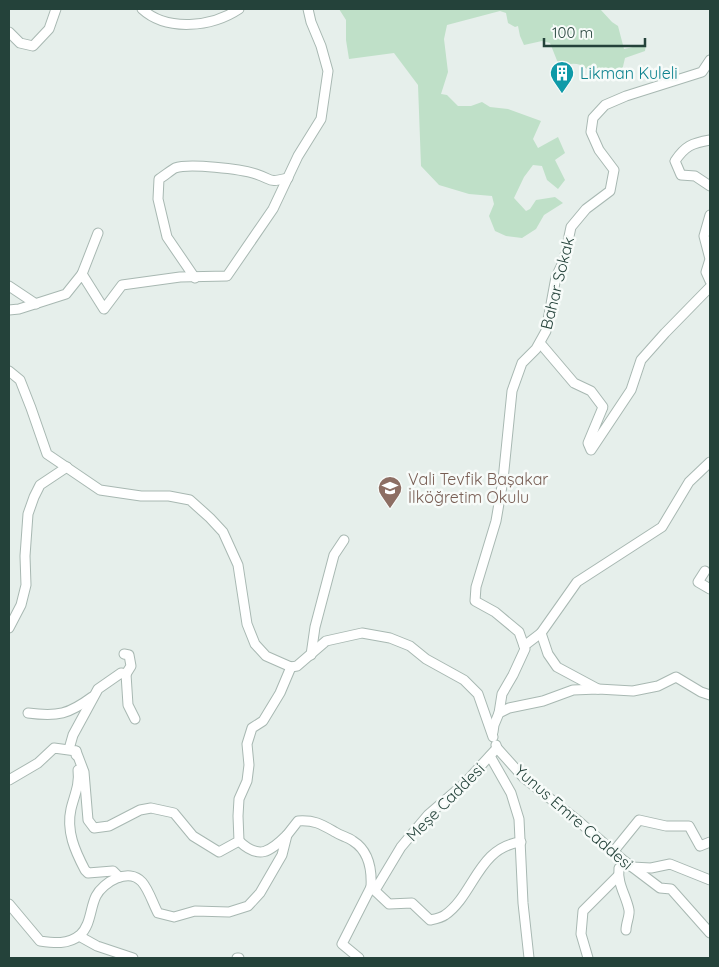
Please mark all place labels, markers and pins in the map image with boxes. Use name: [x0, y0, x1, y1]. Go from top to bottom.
building icon: Likman Kuleli: [549, 60, 575, 94]
place label: Likman Kuleli: [580, 63, 678, 83]
place label: Vali Tevfik Başakar İlköğretim Okulu: [408, 469, 549, 507]
school or university icon: Vali Tevfik Başakar İlköğretim Okulu: [377, 475, 403, 509]

